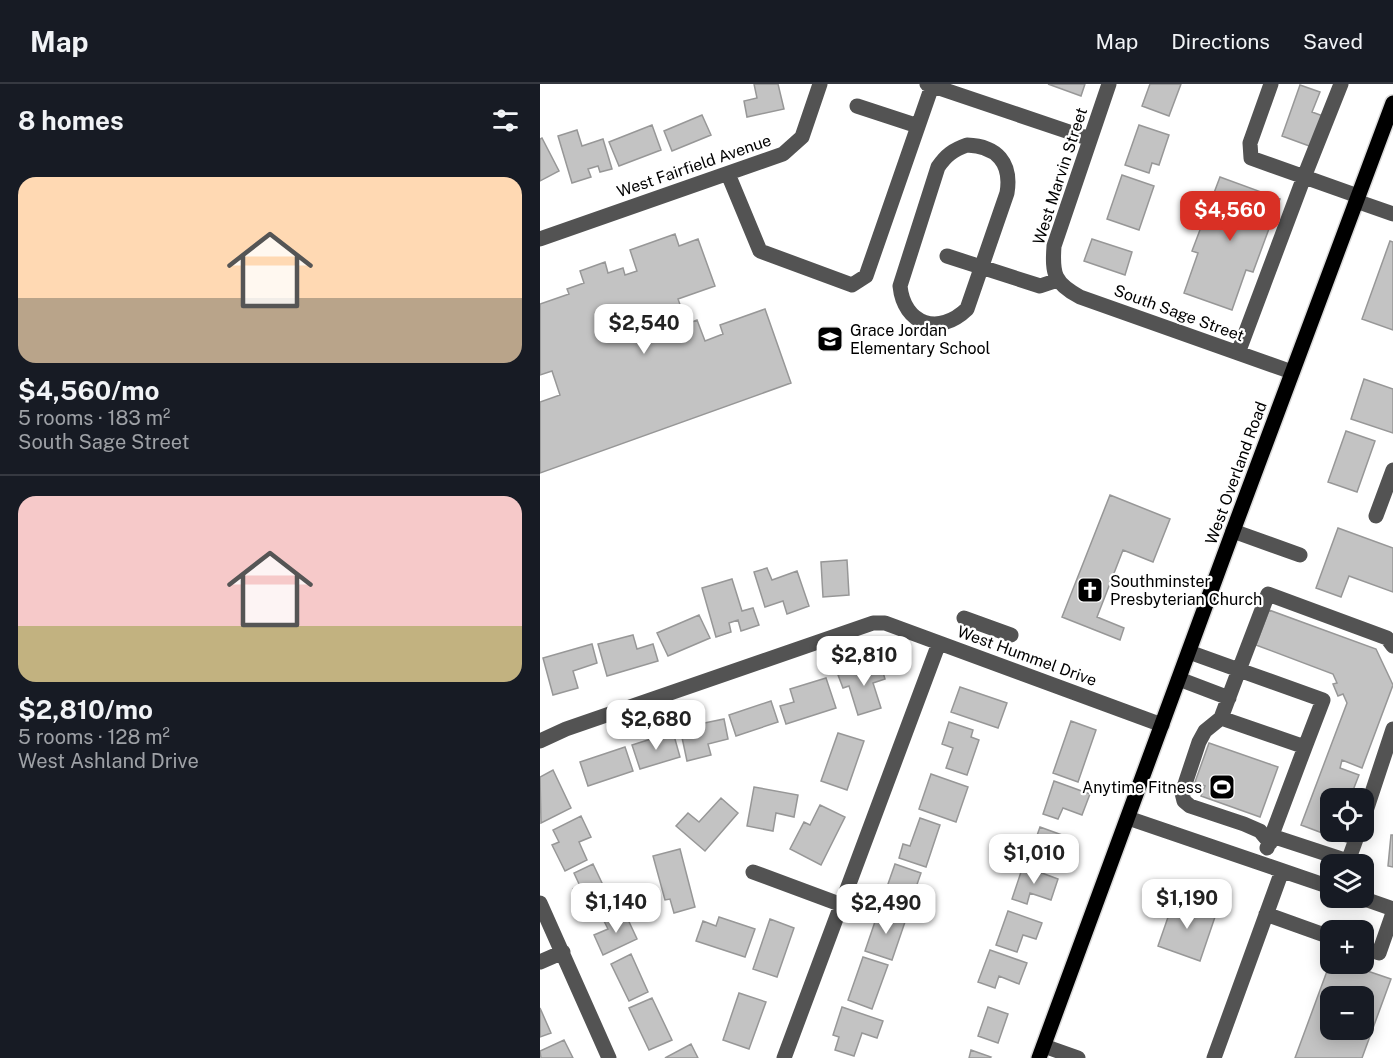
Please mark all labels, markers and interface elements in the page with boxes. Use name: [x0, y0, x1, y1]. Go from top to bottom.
text: Map: [30, 25, 89, 58]
text: Map: [1096, 29, 1138, 54]
text: Directions: [1171, 29, 1270, 54]
text: Saved: [1303, 29, 1363, 54]
icon: filters: [489, 104, 522, 137]
text: 8 homes: [18, 105, 124, 136]
street label: West Marvin Street: [1029, 105, 1091, 247]
street label: West Fairfield Avenue: [614, 131, 774, 201]
pin: $4,560: [1181, 191, 1279, 242]
text: $4,560: [1194, 198, 1266, 222]
icon: home: [216, 216, 324, 324]
street label: South Sage Street: [1111, 281, 1247, 345]
pin: $2,540: [595, 304, 693, 355]
text: $2,540: [608, 311, 680, 335]
place label: Grace Jordan Elementary School: [850, 321, 991, 358]
school or university icon: Grace Jordan Elementary School: [815, 324, 845, 354]
text: $4,560/mo: [18, 375, 160, 406]
street label: West Overland Road: [1201, 399, 1271, 547]
text: 5 rooms · 183 m²: [18, 406, 170, 430]
text: South Sage Street: [18, 430, 189, 454]
icon: home: [216, 535, 324, 643]
place label: Southminster Presbyterian Church: [1110, 572, 1262, 609]
church icon: Southminster Presbyterian Church: [1075, 575, 1105, 605]
street label: West Hummel Drive: [955, 622, 1099, 690]
pin: $2,810: [815, 636, 913, 687]
text: $2,810: [831, 643, 897, 667]
text: $2,810/mo: [18, 694, 153, 725]
pin: $2,680: [607, 700, 705, 751]
text: $2,680: [620, 707, 692, 731]
text: 5 rooms · 128 m²: [18, 725, 170, 749]
text: West Ashland Drive: [18, 749, 199, 773]
sports icon: Anytime Fitness: [1207, 772, 1237, 802]
place label: Anytime Fitness: [1082, 778, 1202, 797]
map controls: [1320, 788, 1374, 1040]
button: locate: [1320, 788, 1374, 842]
pin: $1,010: [985, 834, 1083, 885]
text: $1,010: [1003, 841, 1065, 865]
button: layers: [1320, 854, 1374, 908]
pin: $1,190: [1138, 879, 1236, 930]
pin: $1,140: [567, 883, 665, 934]
pin: $2,490: [837, 884, 935, 935]
text: $1,190: [1156, 886, 1218, 910]
text: $1,140: [585, 890, 647, 914]
text: $2,490: [851, 891, 921, 915]
button: +: [1320, 920, 1374, 974]
button: −: [1320, 986, 1374, 1040]

